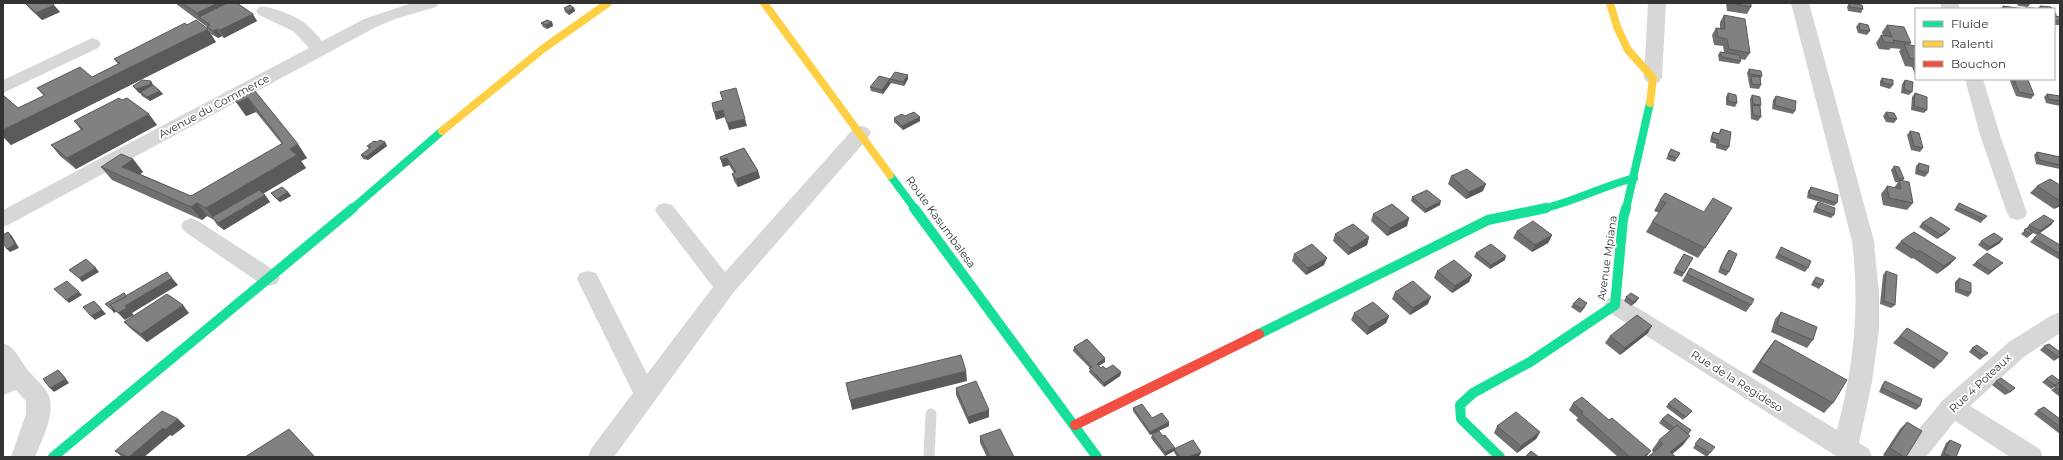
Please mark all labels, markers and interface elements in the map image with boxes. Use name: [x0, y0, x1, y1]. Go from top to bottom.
legend: [1915, 8, 2055, 80]
text: Fluide: [1951, 16, 1989, 31]
text: Ralenti: [1951, 36, 1993, 51]
text: Bouchon: [1951, 56, 2006, 71]
street label: Avenue du Commerce: [156, 71, 272, 141]
street label: Route Kasumbalesa: [903, 173, 979, 271]
street label: Avenue Mpiana: [1594, 215, 1620, 301]
street label: Rue de la Regideso: [1688, 347, 1786, 415]
street label: Rue 4 Poteaux: [1946, 350, 2014, 415]

